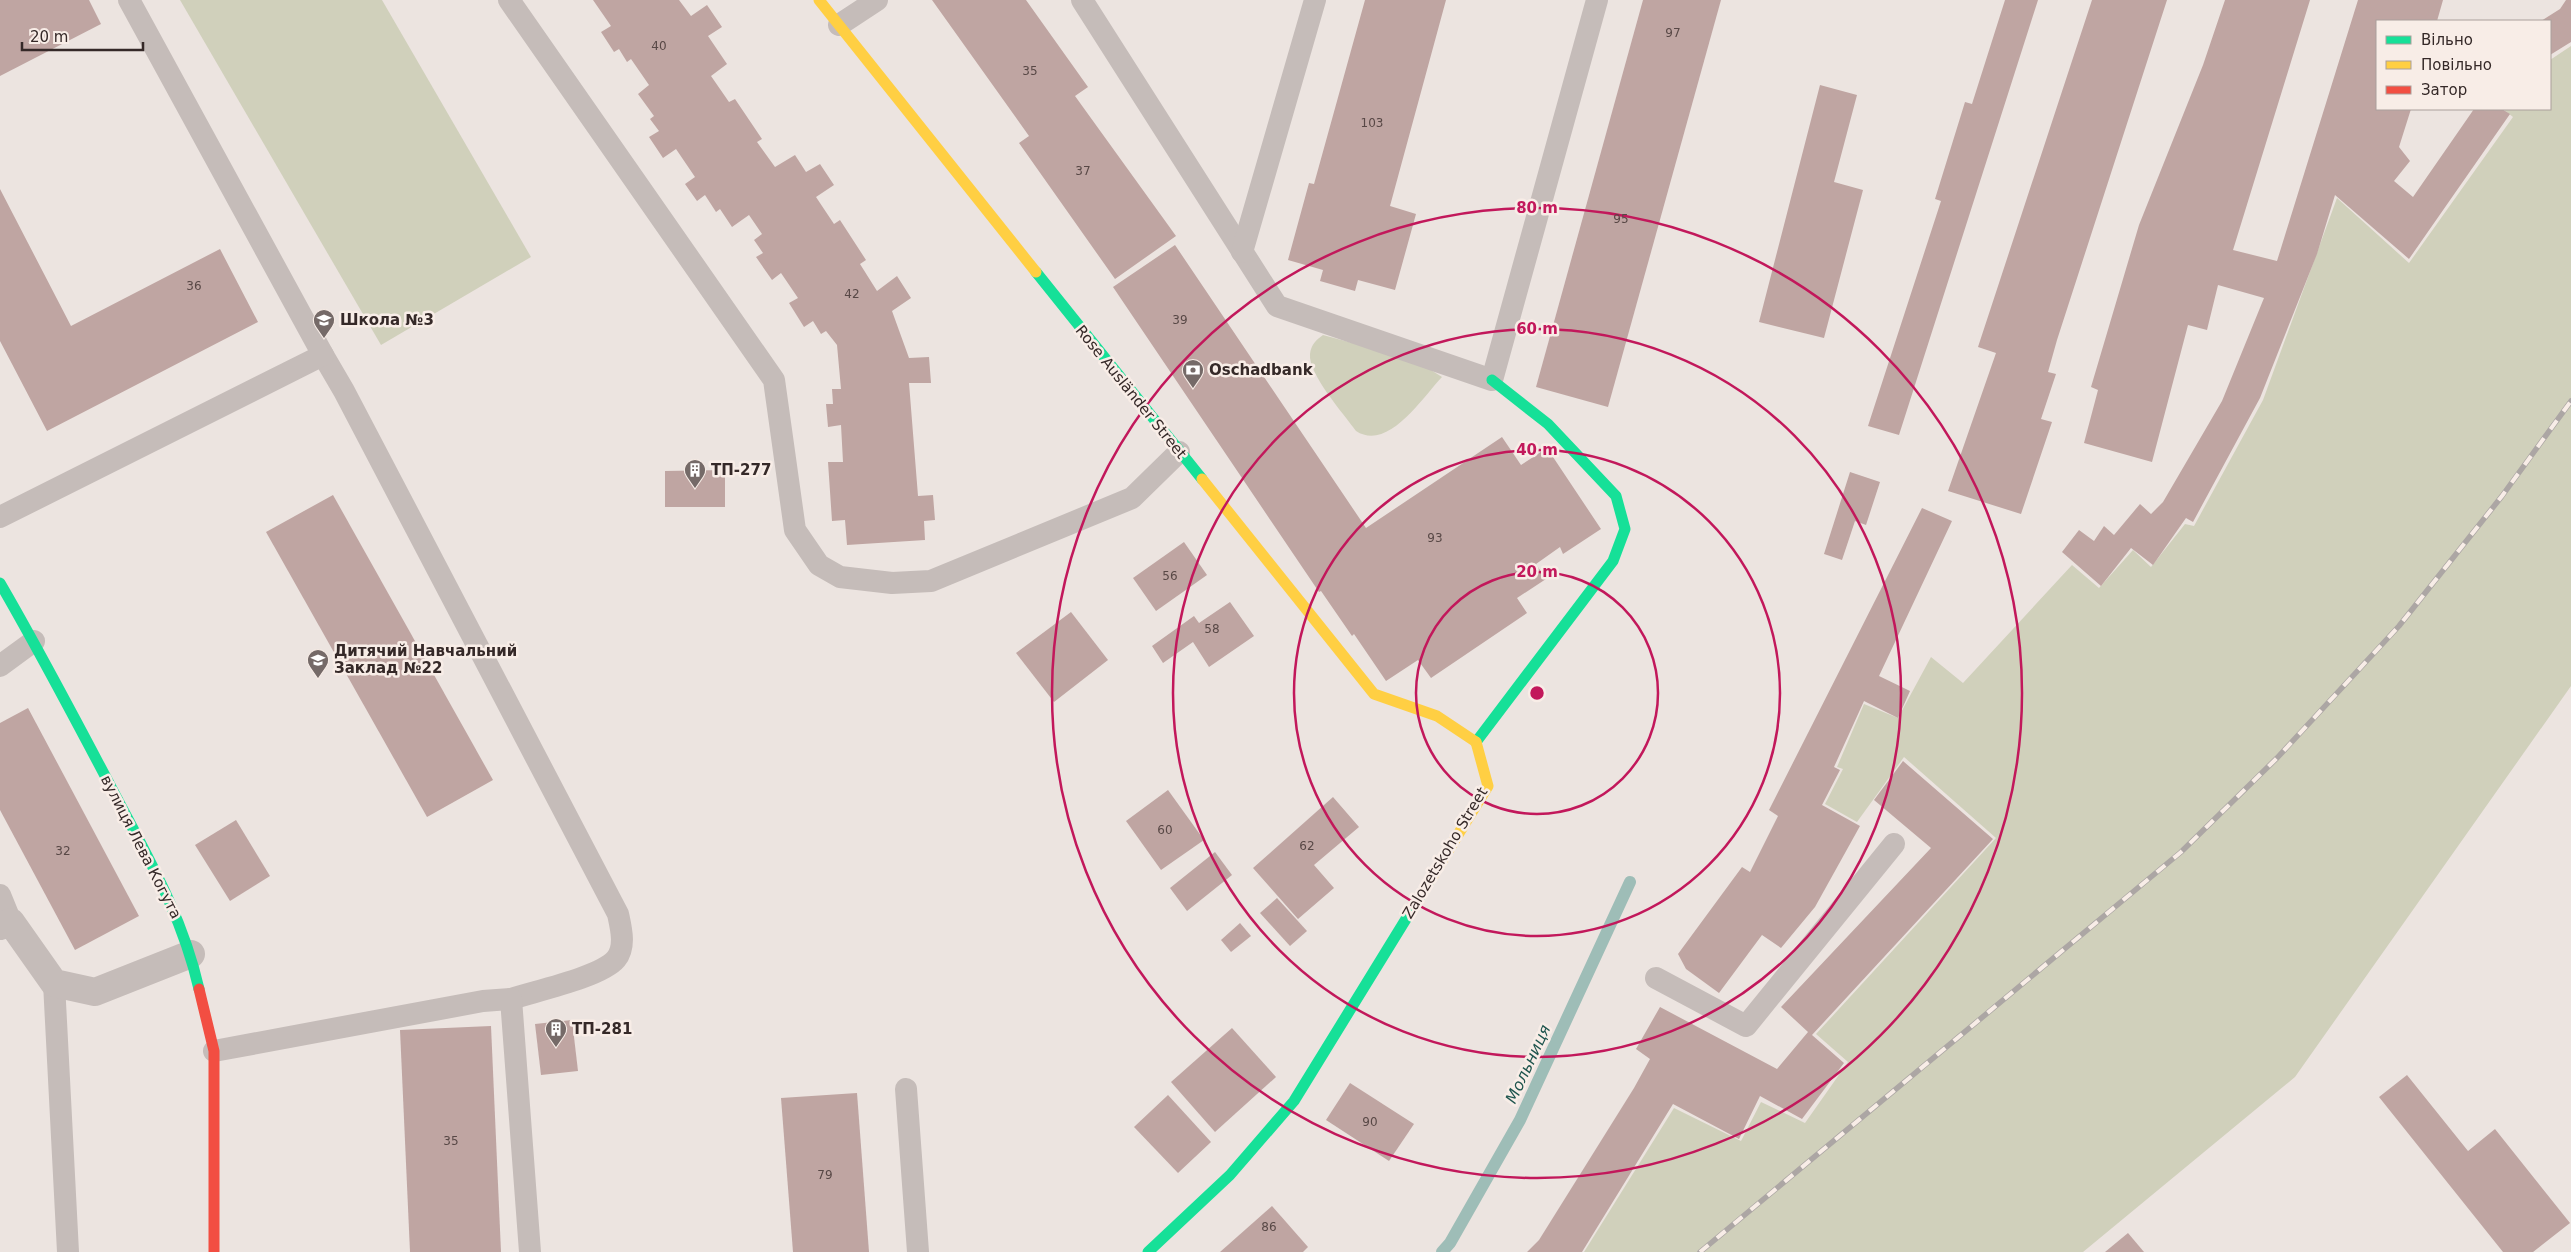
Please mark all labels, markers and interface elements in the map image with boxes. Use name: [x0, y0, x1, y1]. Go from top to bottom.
scale bar: [22, 20, 144, 52]
legend: [2376, 20, 2551, 110]
house number: 97: [1665, 26, 1681, 40]
text: 20 m: [30, 28, 68, 46]
text: Вільно: [2421, 31, 2473, 49]
house number: 40: [651, 39, 667, 53]
text: Повільно: [2421, 56, 2492, 74]
house number: 35: [1022, 64, 1038, 78]
text: Затор: [2421, 81, 2467, 99]
house number: 103: [1361, 116, 1383, 130]
house number: 37: [1075, 164, 1091, 178]
text: 80 m: [1516, 199, 1558, 217]
house number: 95: [1613, 212, 1629, 226]
house number: 36: [186, 279, 202, 293]
house number: 42: [844, 287, 860, 301]
school or university icon: Школа №3: [312, 308, 336, 339]
place label: Школа №3: [340, 311, 434, 329]
house number: 39: [1172, 313, 1188, 327]
text: 60 m: [1516, 320, 1558, 338]
street label: Rose Ausländer Street: [1072, 322, 1190, 462]
bank icon: Oschadbank: [1181, 358, 1205, 389]
place label: Oschadbank: [1209, 361, 1314, 379]
text: 40 m: [1516, 441, 1558, 459]
building icon: ТП-277: [683, 458, 707, 489]
place label: ТП-277: [711, 461, 771, 479]
house number: 93: [1427, 531, 1443, 545]
text: 20 m: [1516, 563, 1558, 581]
house number: 56: [1162, 569, 1178, 583]
house number: 58: [1204, 622, 1220, 636]
place label: Дитячий Навчальний Заклад №22: [334, 642, 517, 677]
school or university icon: Дитячий Навчальний Заклад №22: [306, 648, 330, 679]
centre of rings: [1528, 684, 1546, 702]
street label: вулиця Лева Когута: [97, 772, 185, 922]
street label: Zalozetskoho Street: [1399, 784, 1491, 922]
house number: 60: [1157, 823, 1173, 837]
house number: 62: [1299, 839, 1315, 853]
house number: 32: [55, 844, 71, 858]
building icon: ТП-281: [544, 1017, 568, 1048]
place label: ТП-281: [572, 1020, 632, 1038]
water label: Мольниця: [1502, 1021, 1555, 1106]
house number: 90: [1362, 1115, 1378, 1129]
house number: 35: [443, 1134, 459, 1148]
house number: 79: [817, 1168, 833, 1182]
house number: 86: [1261, 1220, 1277, 1234]

